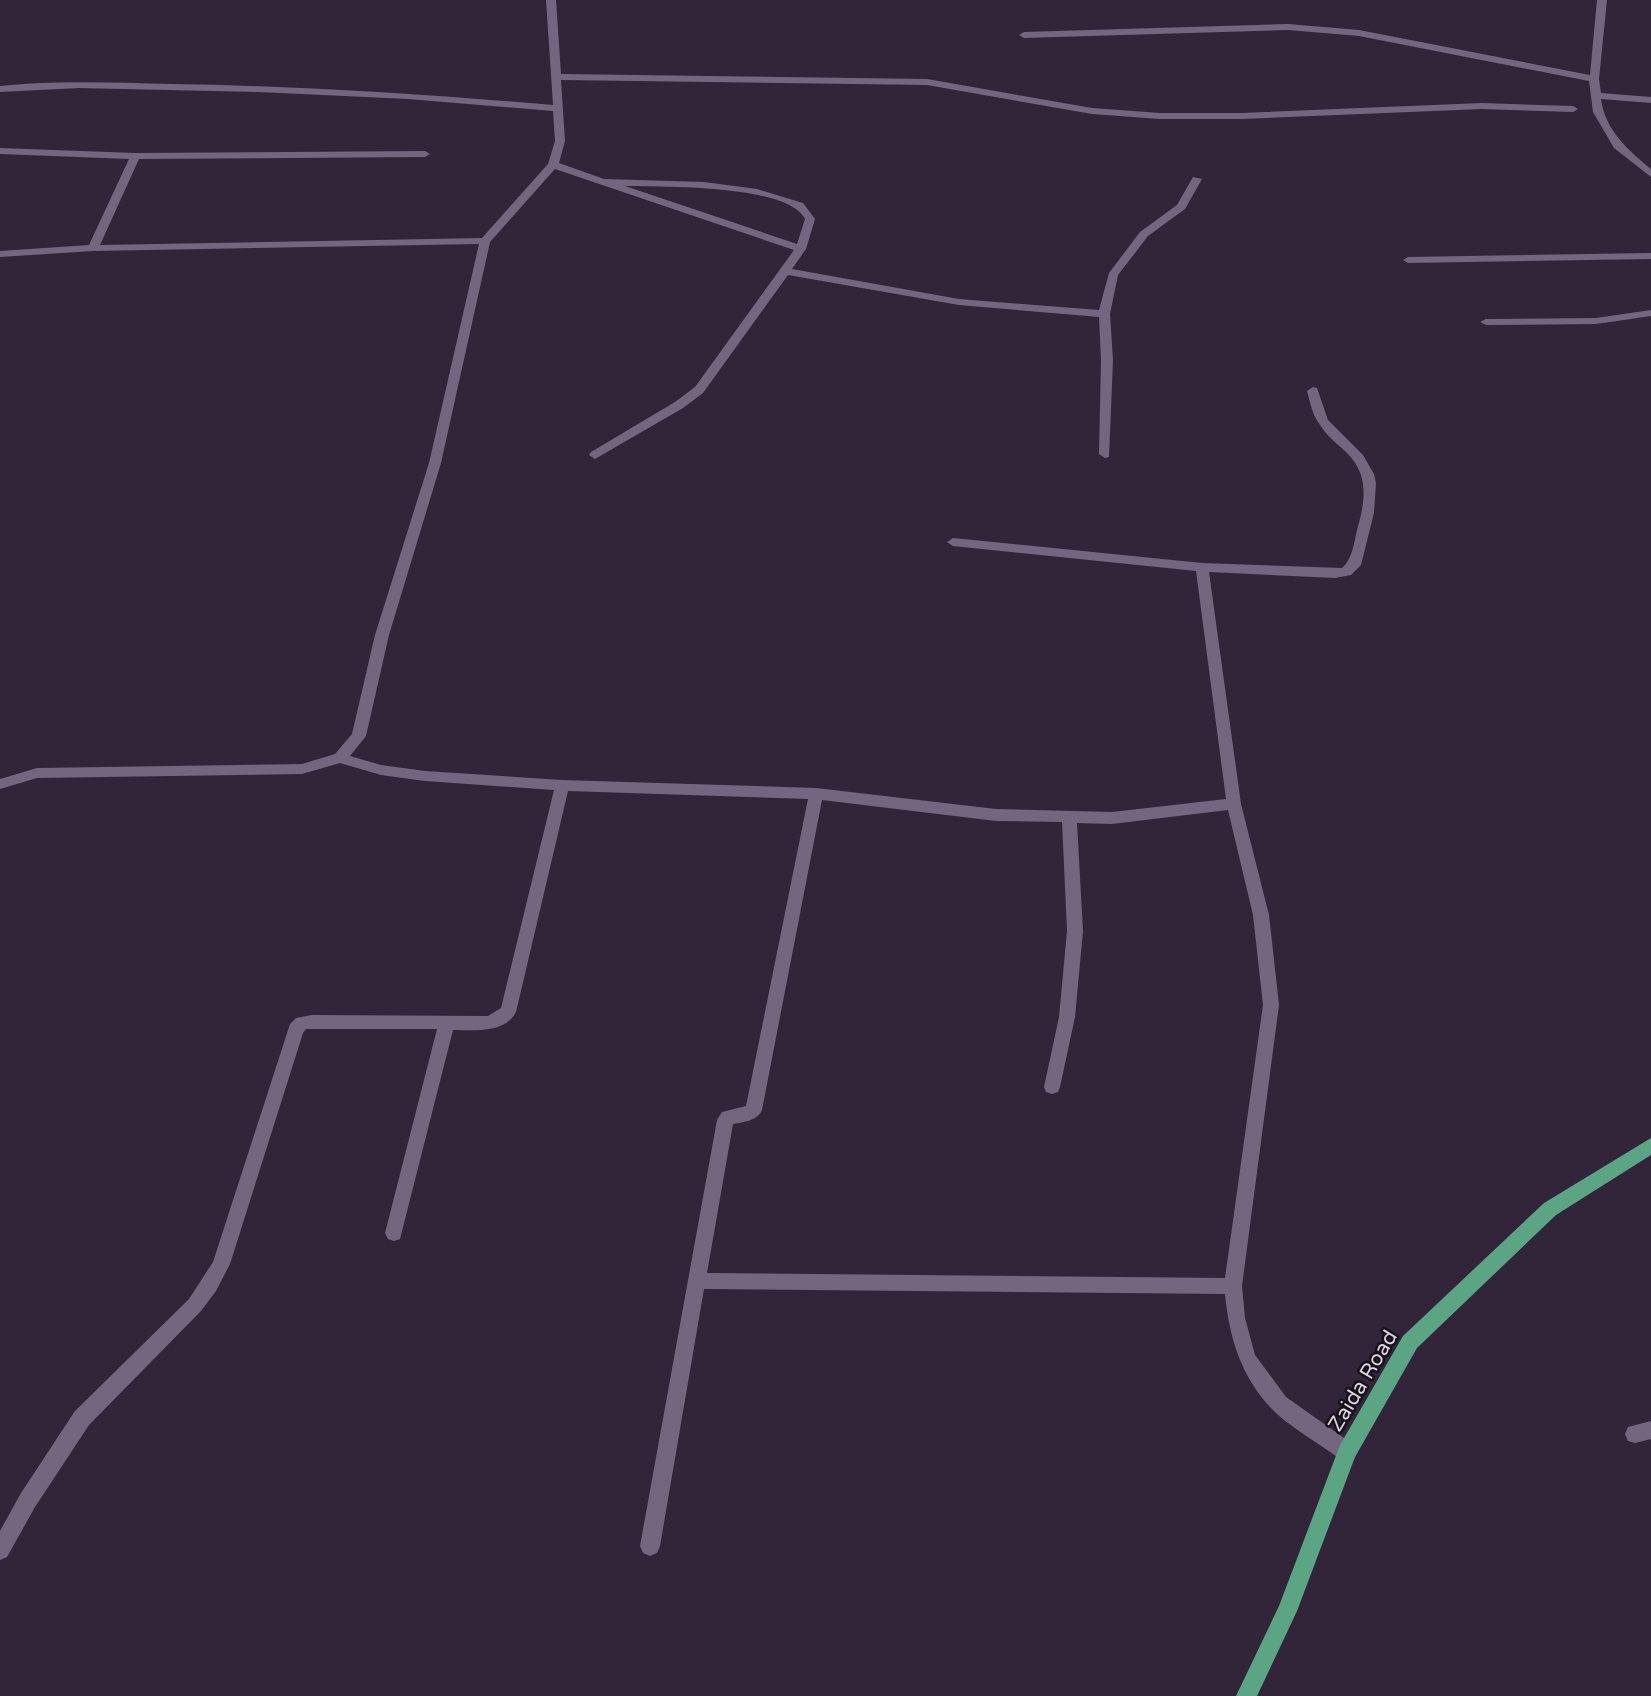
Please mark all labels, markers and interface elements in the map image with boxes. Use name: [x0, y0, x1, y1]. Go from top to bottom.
street label: Zaida Road: [1323, 1326, 1403, 1436]

